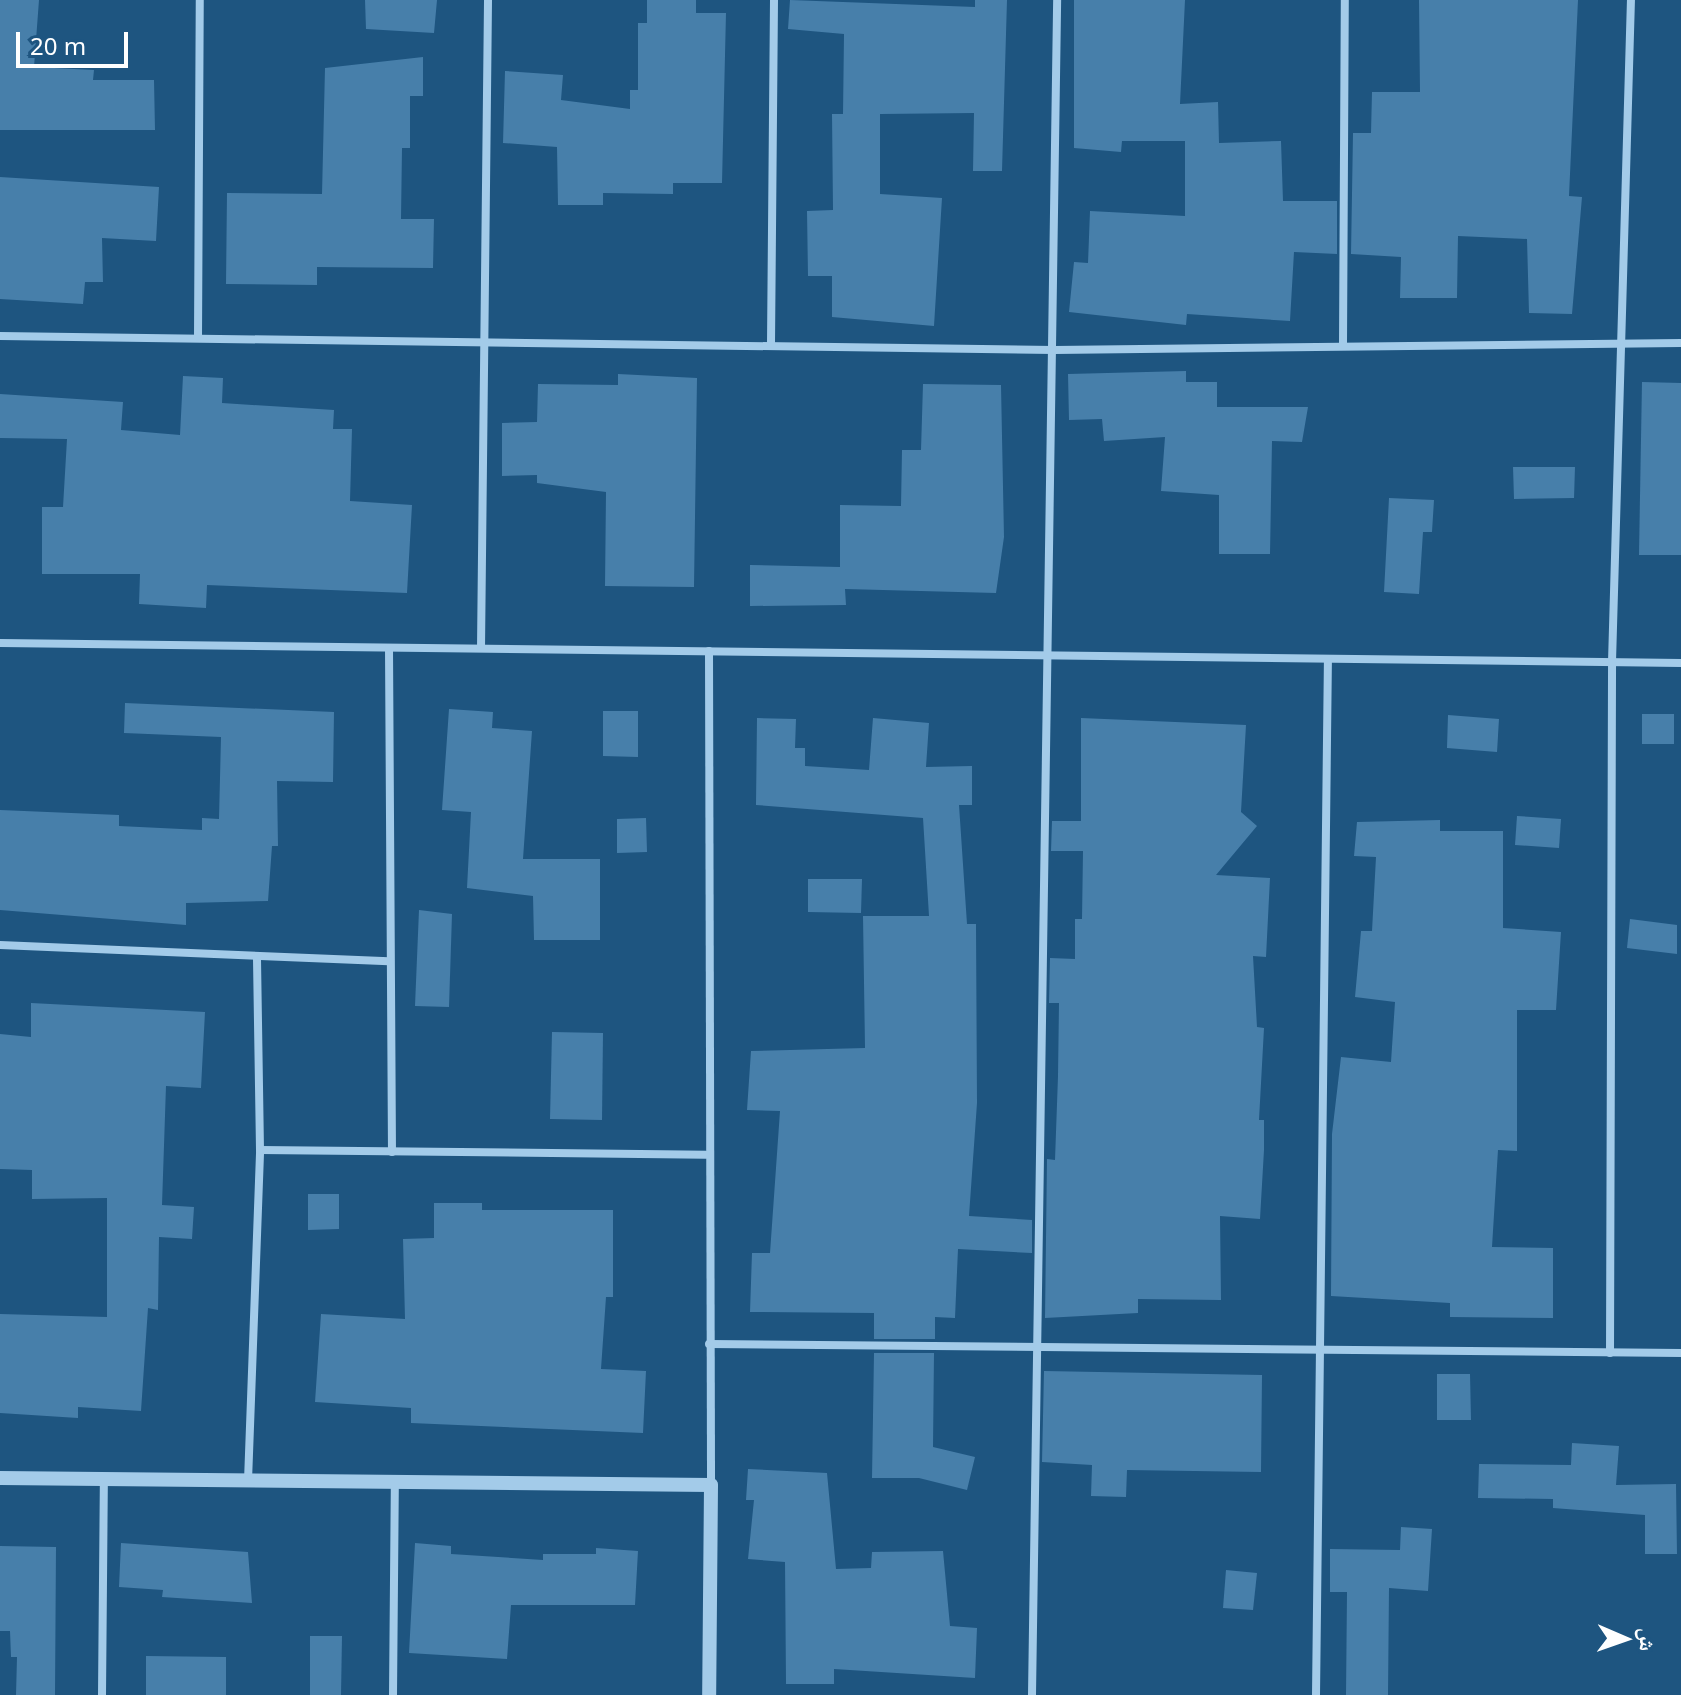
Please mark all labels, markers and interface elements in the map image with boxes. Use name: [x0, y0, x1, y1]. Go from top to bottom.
scale bar: [20, 16, 132, 66]
text: 20 m: [30, 29, 86, 62]
north arrow: [1585, 1599, 1665, 1679]
text: ش: [1634, 1628, 1664, 1652]

